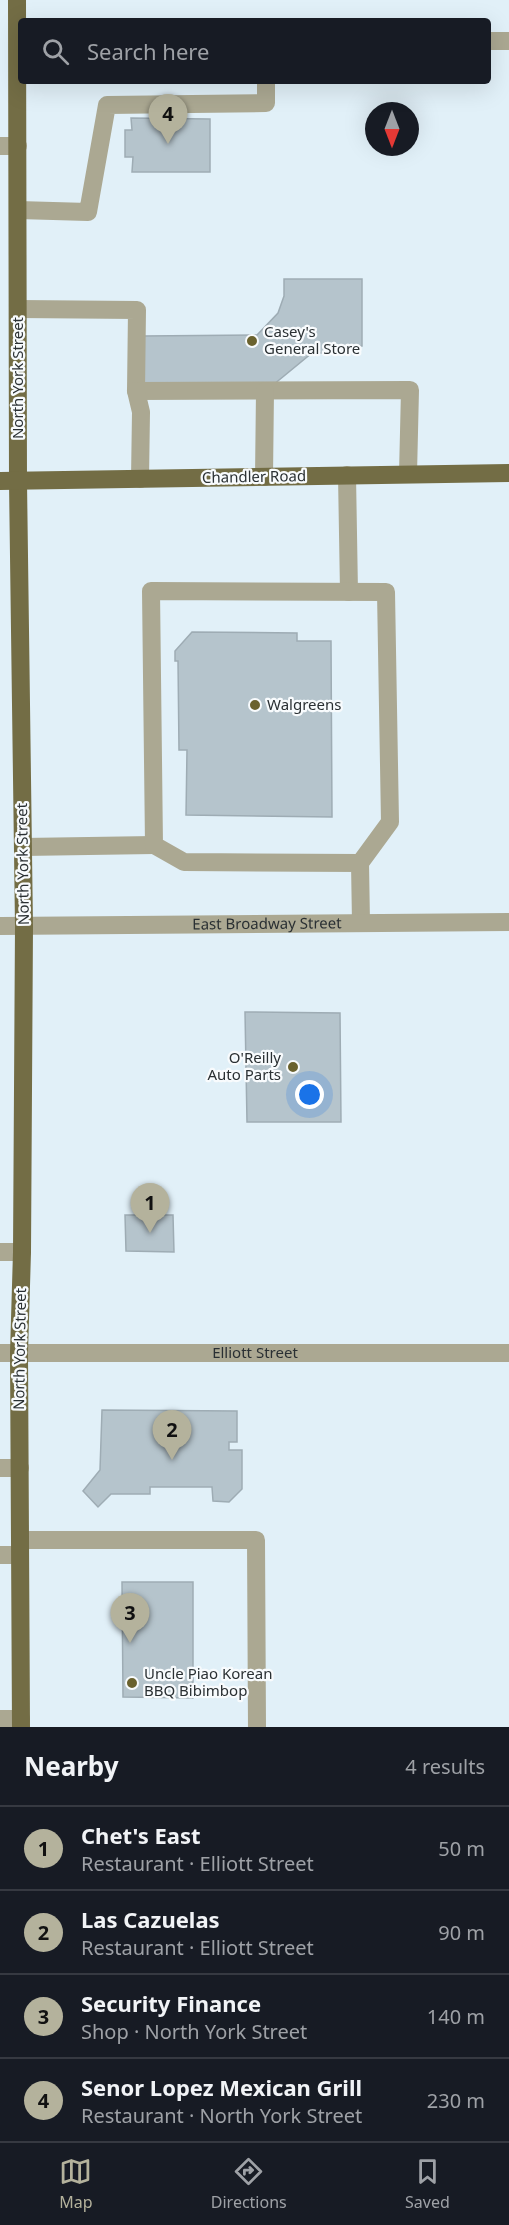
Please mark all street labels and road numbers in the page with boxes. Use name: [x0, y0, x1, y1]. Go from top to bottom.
street label: North York Street: [7, 316, 27, 439]
street label: Chandler Road: [202, 465, 306, 487]
street label: North York Street: [11, 802, 33, 925]
street label: East Broadway Street: [192, 912, 342, 933]
street label: North York Street: [8, 1287, 30, 1410]
street label: Elliott Street: [212, 1342, 298, 1362]

